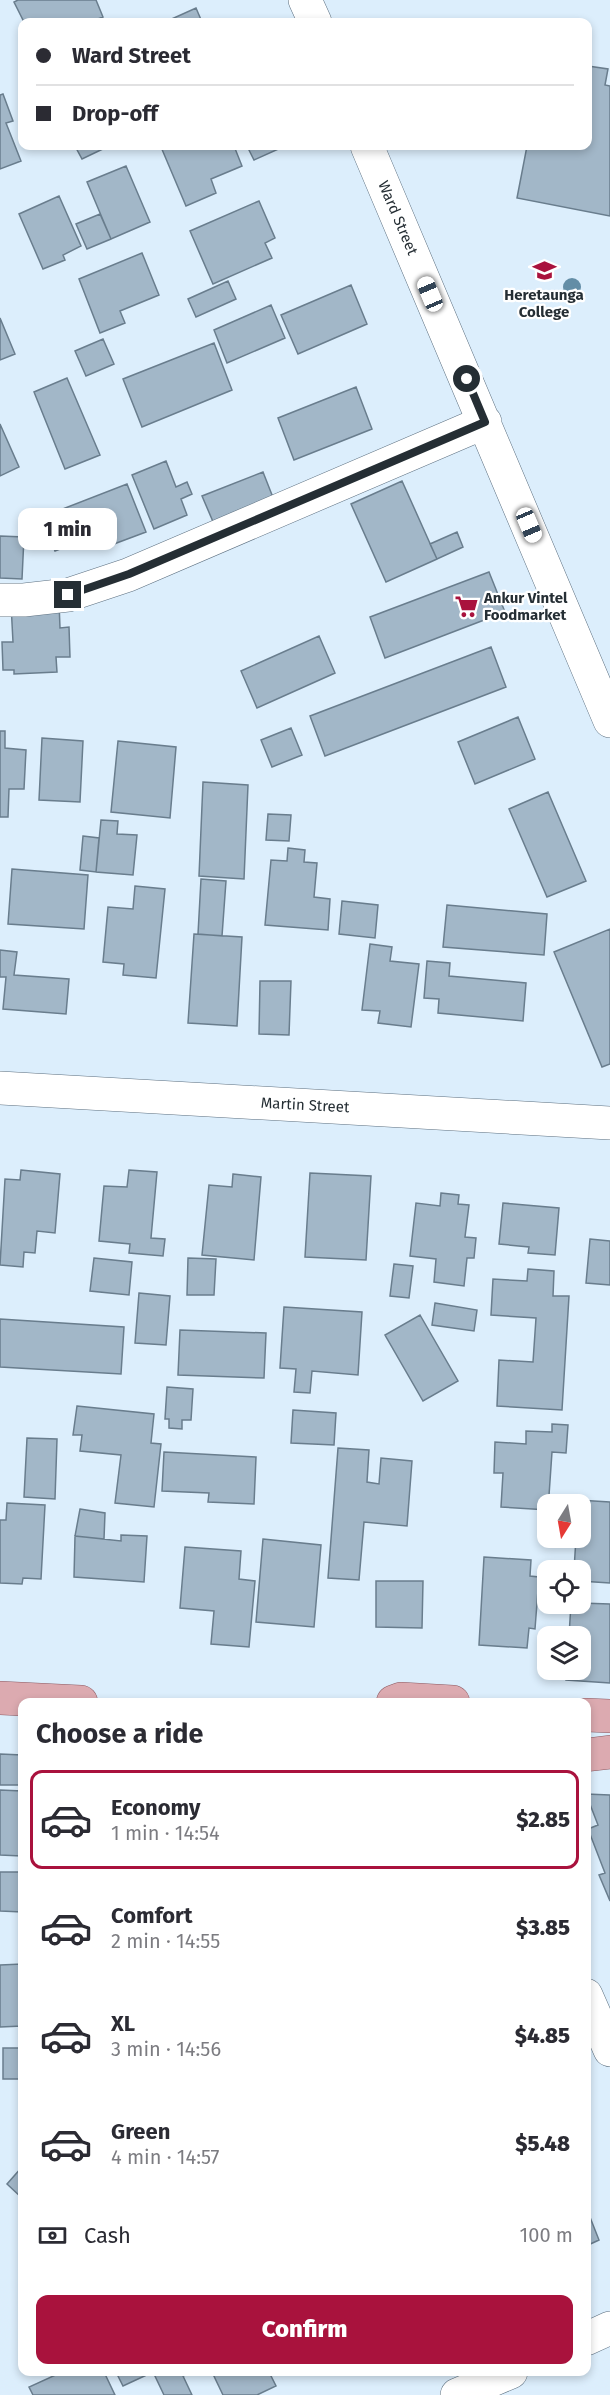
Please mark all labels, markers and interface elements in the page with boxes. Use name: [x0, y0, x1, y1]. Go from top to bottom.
text: Ward Street: [72, 42, 191, 69]
text: Drop-off: [72, 100, 158, 127]
street label: Ward Street: [374, 178, 422, 258]
school or university icon: Heretaunga College: [531, 258, 557, 284]
car: [415, 274, 445, 314]
place label: Heretaunga College: [504, 286, 584, 321]
route start: [453, 365, 480, 392]
car: [514, 505, 544, 545]
callout: 1 min: [19, 508, 118, 550]
text: 1 min: [44, 517, 91, 541]
route end: [54, 581, 81, 608]
place label: Ankur Vintel Foodmarket: [483, 589, 568, 624]
supermarket icon: Ankur Vintel Foodmarket: [453, 594, 479, 620]
street label: Martin Street: [260, 1094, 350, 1116]
north arrow: [537, 1494, 591, 1548]
map controls: [537, 1494, 591, 1680]
button: locate: [537, 1560, 591, 1614]
button: layers: [537, 1626, 591, 1680]
text: Choose a ride: [36, 1718, 203, 1750]
icon: car: [39, 1793, 93, 1847]
text: Economy: [111, 1794, 200, 1821]
text: $2.85: [516, 1806, 570, 1833]
text: 1 min · 14:54: [111, 1821, 220, 1845]
icon: car: [39, 1901, 93, 1955]
text: Comfort: [111, 1902, 192, 1929]
text: $3.85: [516, 1914, 570, 1941]
text: 2 min · 14:55: [111, 1929, 220, 1953]
icon: car: [39, 2009, 93, 2063]
text: XL: [111, 2010, 135, 2037]
text: $4.85: [515, 2022, 570, 2049]
text: 3 min · 14:56: [111, 2037, 221, 2061]
icon: car: [39, 2117, 93, 2171]
text: Green: [111, 2118, 170, 2145]
text: $5.48: [515, 2130, 570, 2157]
text: 4 min · 14:57: [111, 2145, 219, 2169]
icon: cash: [36, 2219, 69, 2252]
text: Cash: [84, 2222, 131, 2249]
text: 100 m: [520, 2223, 573, 2247]
button: Confirm: [36, 2295, 573, 2364]

